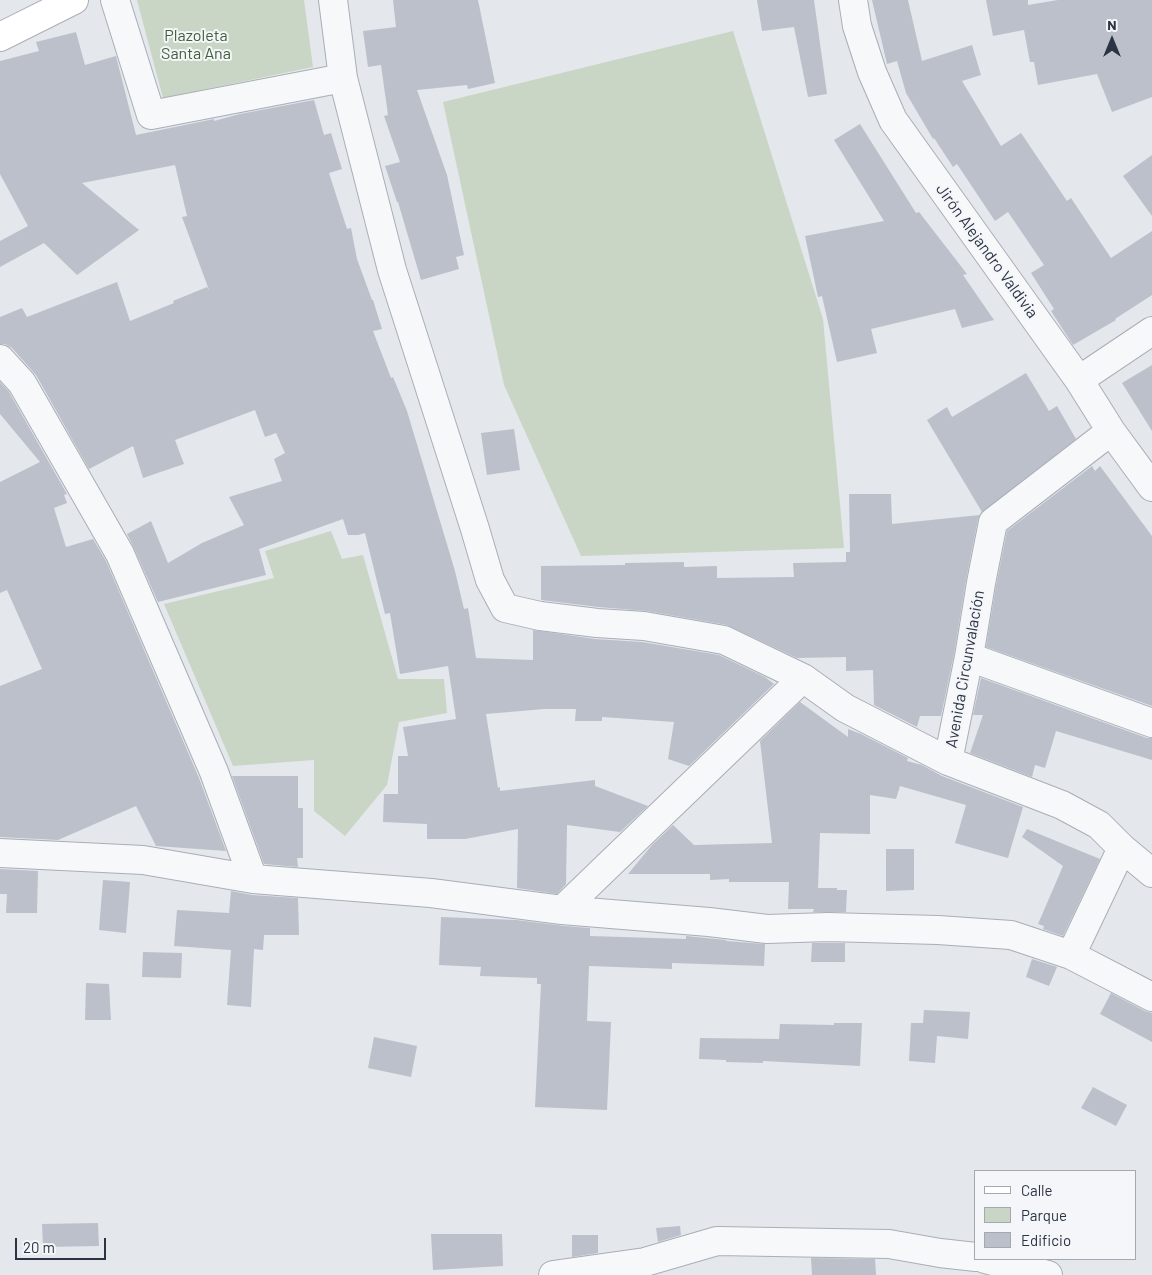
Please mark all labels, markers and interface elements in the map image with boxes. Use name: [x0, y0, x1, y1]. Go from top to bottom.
north arrow: [1087, 15, 1137, 65]
text: N: [1107, 16, 1117, 33]
park label: Plazoleta Santa Ana: [161, 26, 231, 64]
street label: Jirón Alejandro Valdivia: [932, 180, 1042, 322]
street label: Avenida Circunvalación: [942, 589, 988, 749]
legend: [974, 1170, 1137, 1260]
text: Calle: [1021, 1181, 1053, 1199]
text: Parque: [1021, 1206, 1067, 1224]
scale bar: [18, 1228, 109, 1260]
text: Edificio: [1021, 1231, 1071, 1249]
text: 20 m: [23, 1238, 55, 1256]

